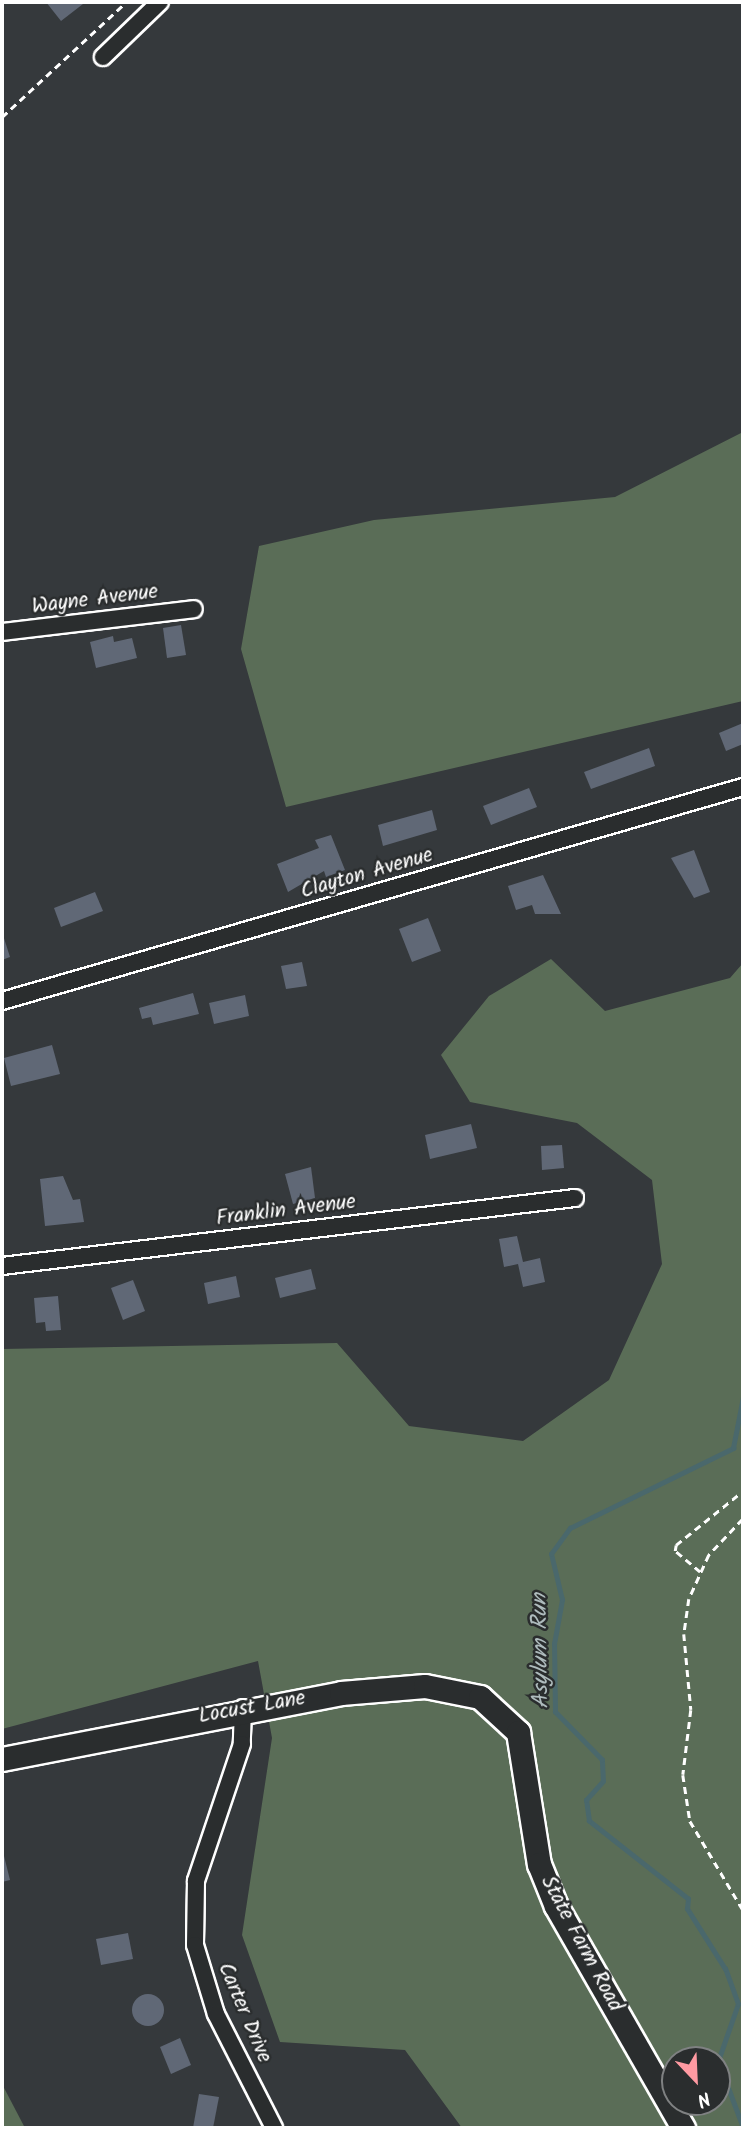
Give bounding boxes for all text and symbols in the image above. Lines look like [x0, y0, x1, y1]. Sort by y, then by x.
street label: Wayne Avenue [30, 580, 160, 620]
street label: Clayton Avenue [298, 843, 436, 905]
street label: Franklin Avenue [215, 1190, 357, 1232]
water label: Asylum Run [526, 1593, 556, 1709]
street label: Locust Lane [197, 1686, 307, 1730]
street label: State Farm Road [535, 1872, 627, 2016]
street label: Carter Drive [212, 1959, 276, 2067]
north arrow [661, 2046, 731, 2116]
text: N [692, 2082, 715, 2115]

